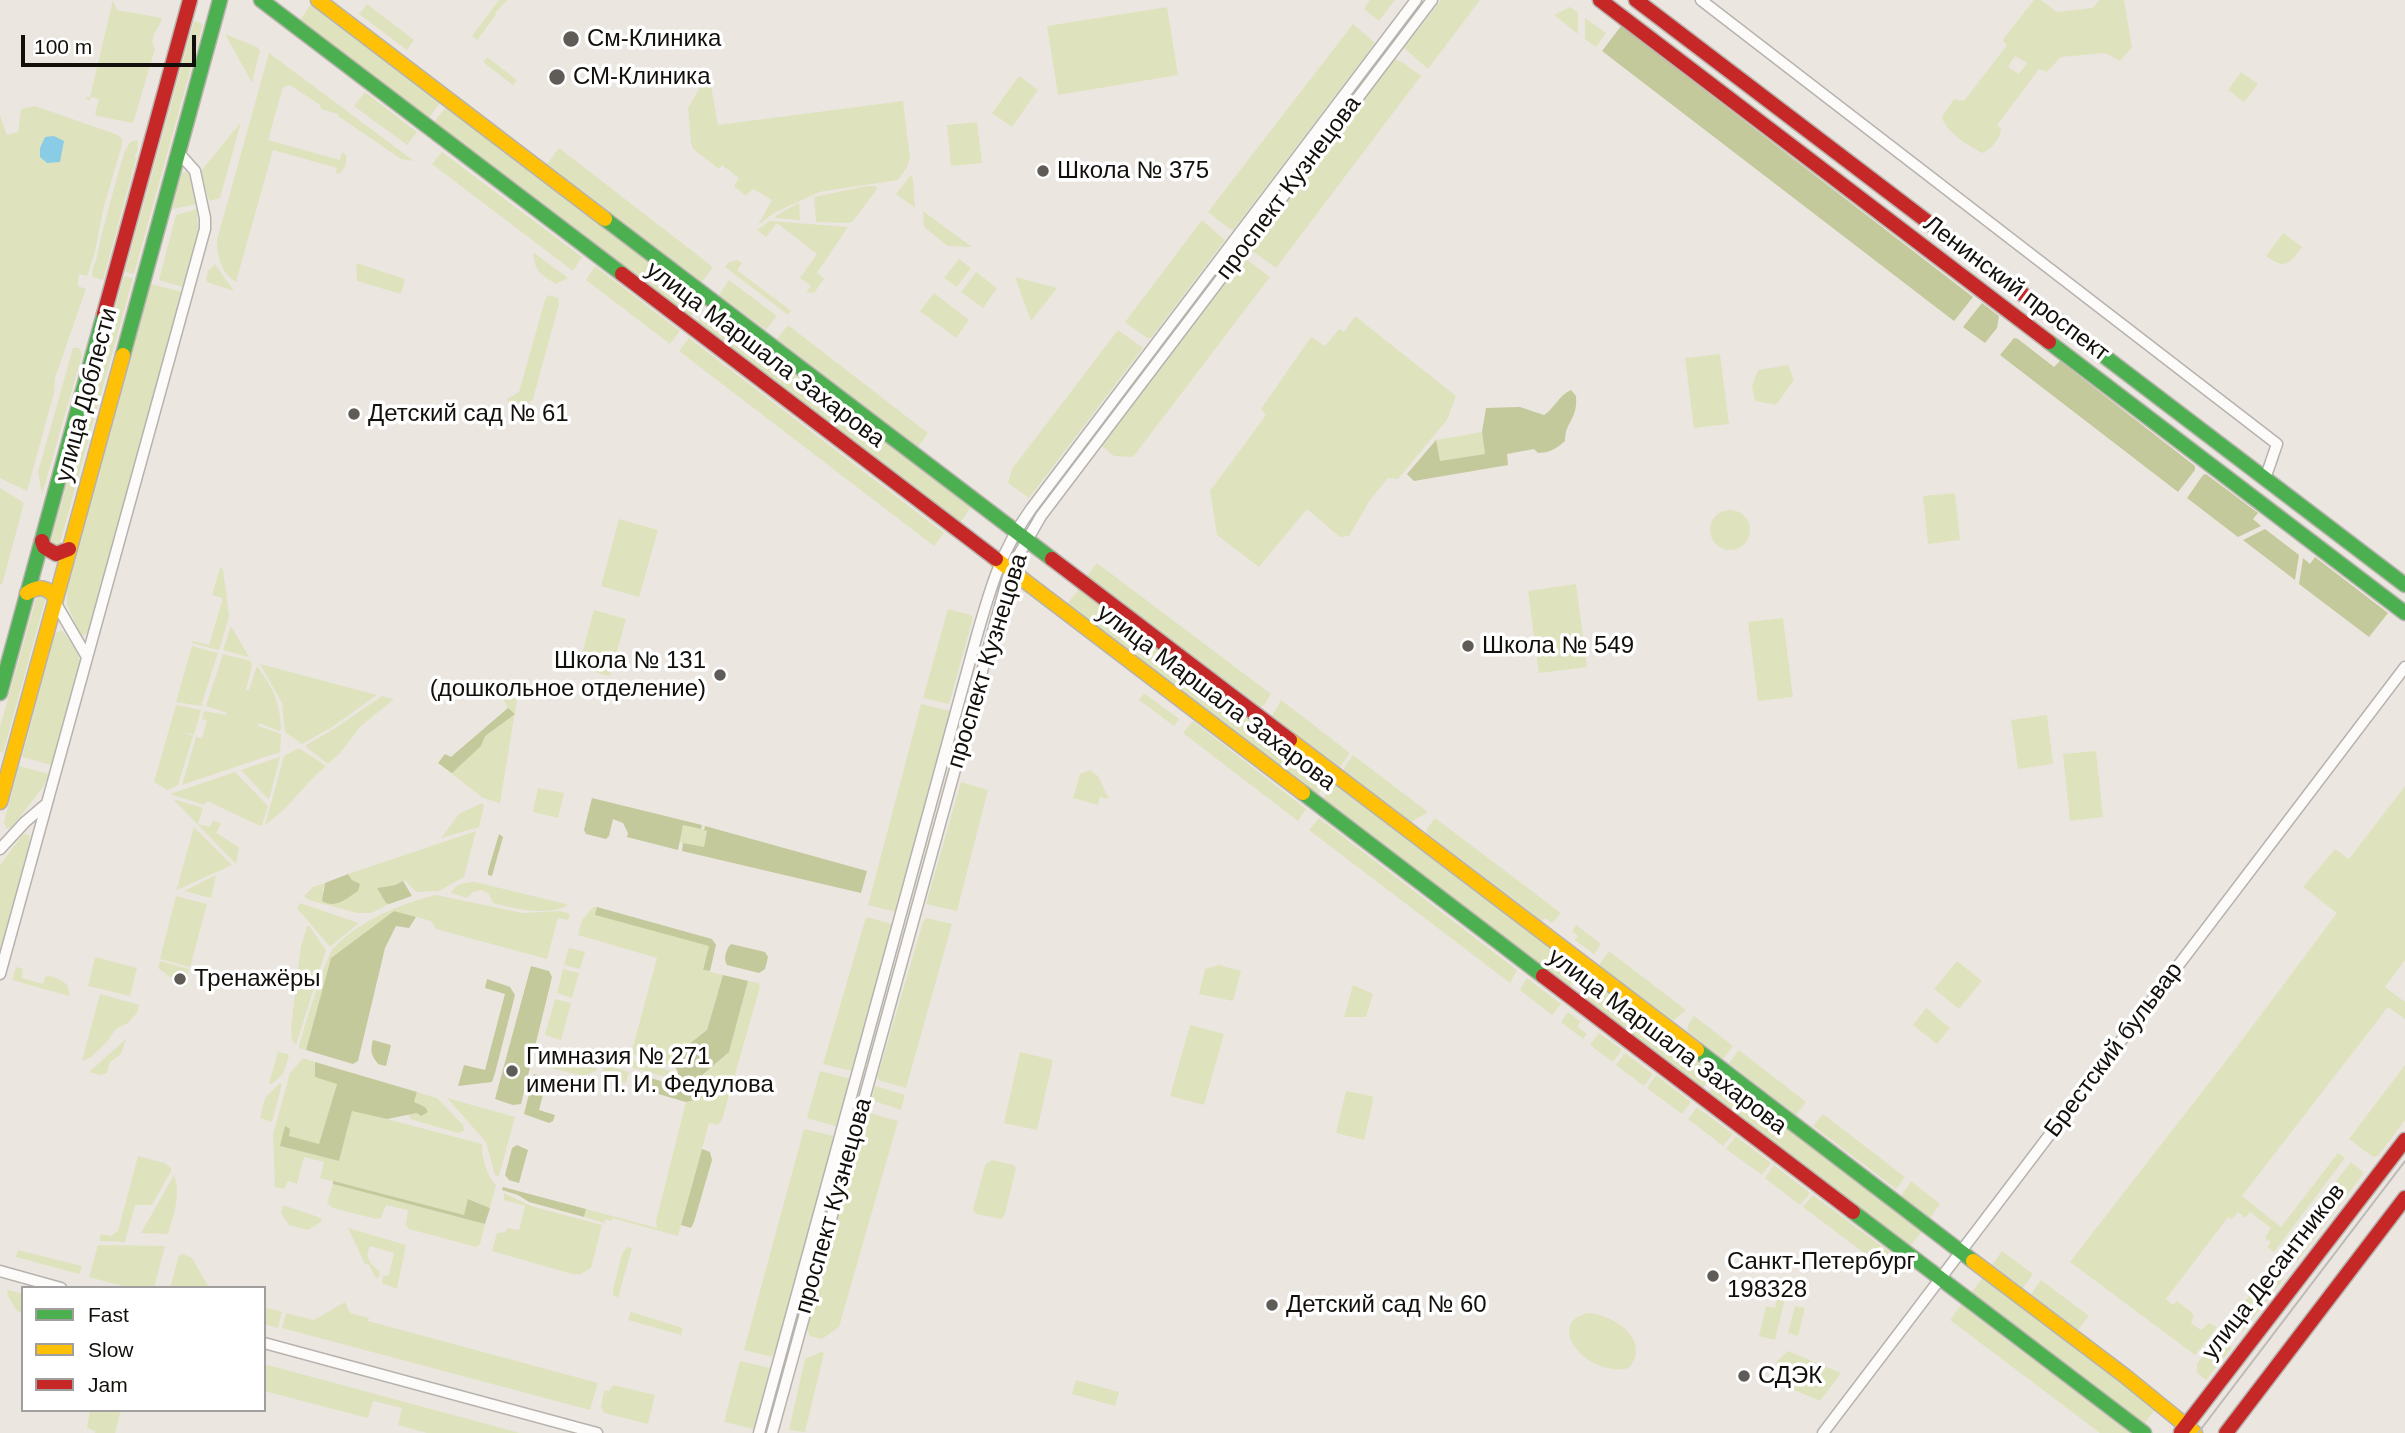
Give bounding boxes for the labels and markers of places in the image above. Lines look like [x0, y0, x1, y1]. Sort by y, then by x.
place label: См-Клиника [587, 25, 721, 53]
marker: См-Клиника [561, 29, 581, 49]
place label: СМ-Клиника [573, 63, 710, 91]
marker: СМ-Клиника [547, 67, 567, 87]
place label: Школа № 375 [1057, 157, 1209, 185]
marker: Школа № 375 [1035, 163, 1051, 179]
place label: Детский сад № 61 [368, 400, 569, 428]
marker: Детский сад № 61 [346, 406, 362, 422]
place label: Школа № 549 [1482, 632, 1634, 660]
marker: Школа № 549 [1460, 638, 1476, 654]
place label: Школа № 131 (дошкольное отделение) [430, 647, 706, 703]
marker: Школа № 131 (дошкольное отделение) [712, 667, 728, 683]
place label: Тренажёры [194, 965, 321, 993]
marker: Тренажёры [172, 971, 188, 987]
place label: Гимназия № 271 имени П. И. Федулова [526, 1043, 774, 1099]
marker: Гимназия № 271 имени П. И. Федулова [504, 1063, 520, 1079]
place label: Санкт-Петербург 198328 [1727, 1248, 1915, 1304]
marker: Санкт-Петербург 198328 [1705, 1268, 1721, 1284]
place label: Детский сад № 60 [1286, 1291, 1487, 1319]
marker: Детский сад № 60 [1264, 1297, 1280, 1313]
place label: СДЭК [1758, 1362, 1822, 1390]
marker: СДЭК [1736, 1368, 1752, 1384]

